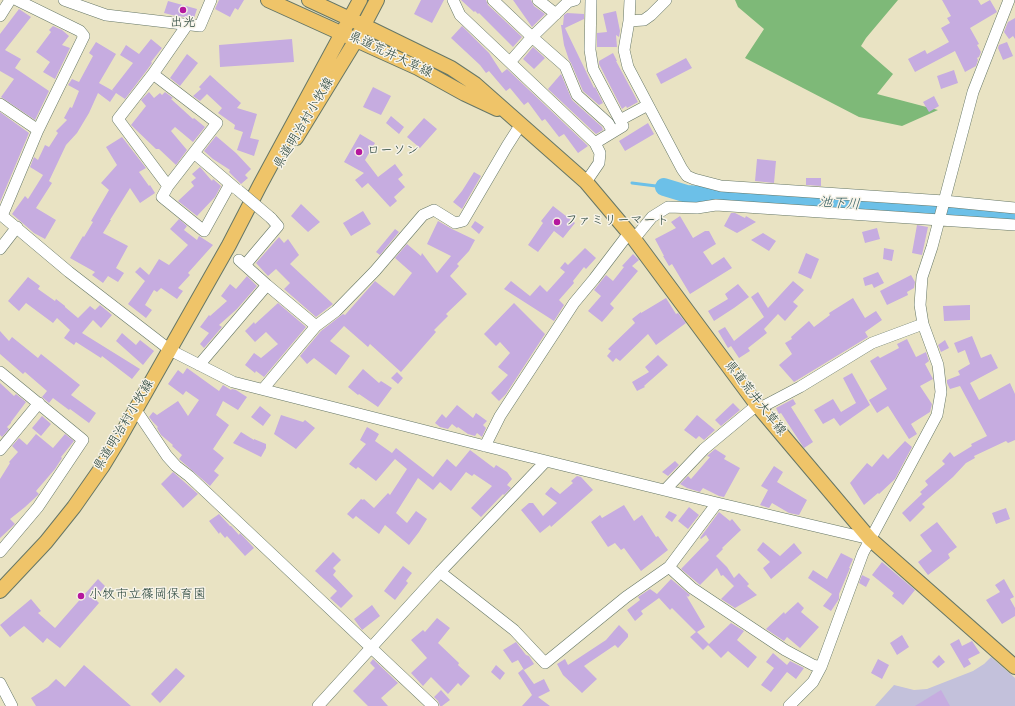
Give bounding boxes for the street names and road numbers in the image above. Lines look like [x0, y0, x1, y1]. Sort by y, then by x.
street label: 県道荒井大草線 [345, 30, 435, 82]
street label: 県道明治村小牧線 [272, 75, 338, 173]
street label: 県道荒井大草線 [720, 358, 788, 440]
street label: 県道明治村小牧線 [92, 377, 158, 475]

